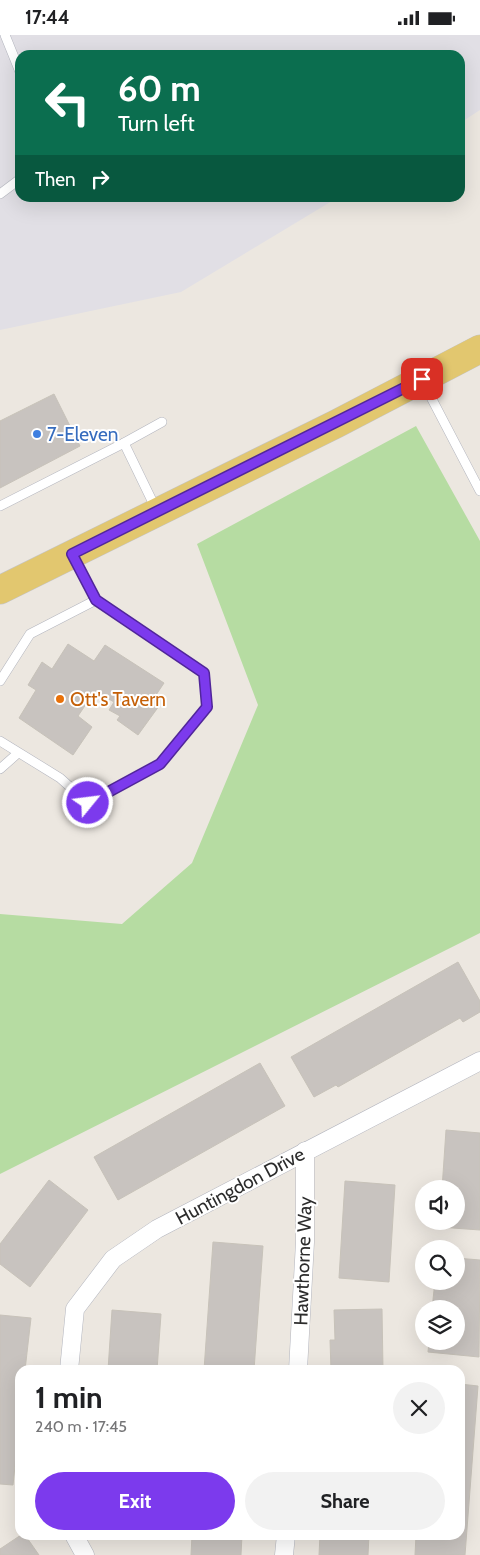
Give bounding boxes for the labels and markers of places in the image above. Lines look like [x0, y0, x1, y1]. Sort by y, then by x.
pin [401, 358, 443, 400]
place label: 7-Eleven [47, 423, 118, 446]
marker: 7-Eleven [31, 428, 43, 440]
place label: Ott's Tavern [70, 688, 166, 711]
marker: Ott's Tavern [54, 693, 66, 705]

